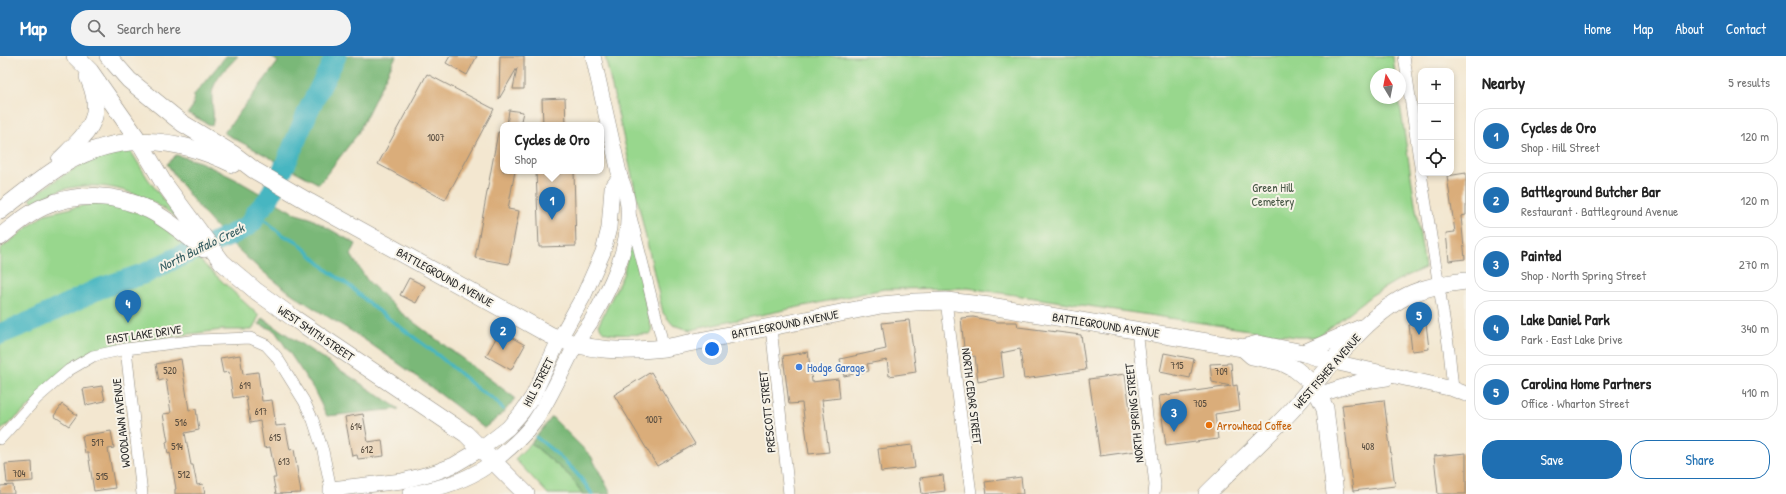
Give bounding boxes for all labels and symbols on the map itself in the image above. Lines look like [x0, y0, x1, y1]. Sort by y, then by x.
north arrow [1370, 68, 1406, 104]
house number: 1007 [427, 131, 445, 144]
park label: Green Hill Cemetery [1252, 179, 1295, 210]
pin: 1 [539, 187, 565, 220]
water label: North Buffalo Creek [155, 218, 248, 276]
street label: BATTLEGROUND AVENUE [393, 243, 497, 311]
pin: 4 [115, 290, 141, 323]
street label: WEST SMITH STREET [274, 301, 358, 365]
pin: 5 [1406, 302, 1432, 335]
street label: BATTLEGROUND AVENUE [730, 305, 841, 343]
street label: BATTLEGROUND AVENUE [1051, 308, 1162, 342]
pin: 2 [490, 317, 516, 350]
street label: EAST LAKE DRIVE [105, 320, 183, 348]
street label: WEST FISHER AVENUE [1290, 329, 1365, 412]
your location [702, 339, 722, 359]
street label: NORTH CEDAR STREET [958, 347, 986, 446]
street label: HILL STREET [518, 354, 558, 409]
place label: Hodge Garage [807, 359, 865, 376]
house number: 715 [1171, 359, 1184, 372]
marker: Hodge Garage [794, 362, 804, 372]
street label: NORTH SPRING STREET [1120, 362, 1148, 463]
house number: 520 [163, 364, 177, 377]
house number: 709 [1214, 365, 1228, 378]
street label: PRESCOTT STREET [754, 370, 780, 454]
street label: WOODLAWN AVENUE [108, 377, 134, 468]
house number: 619 [239, 379, 251, 392]
house number: 705 [1193, 397, 1208, 410]
pin: 3 [1161, 399, 1187, 432]
house number: 617 [255, 405, 267, 418]
house number: 1007 [645, 413, 663, 426]
house number: 516 [175, 416, 187, 429]
place label: Arrowhead Coffee [1217, 417, 1292, 434]
house number: 614 [350, 420, 362, 433]
marker: Arrowhead Coffee [1204, 420, 1214, 430]
house number: 615 [269, 431, 282, 444]
house number: 517 [92, 436, 104, 449]
house number: 514 [171, 440, 183, 453]
house number: 408 [1362, 440, 1374, 453]
house number: 612 [361, 443, 373, 456]
house number: 613 [278, 455, 291, 468]
house number: 704 [12, 467, 26, 480]
house number: 512 [178, 468, 191, 481]
house number: 515 [96, 470, 109, 483]

